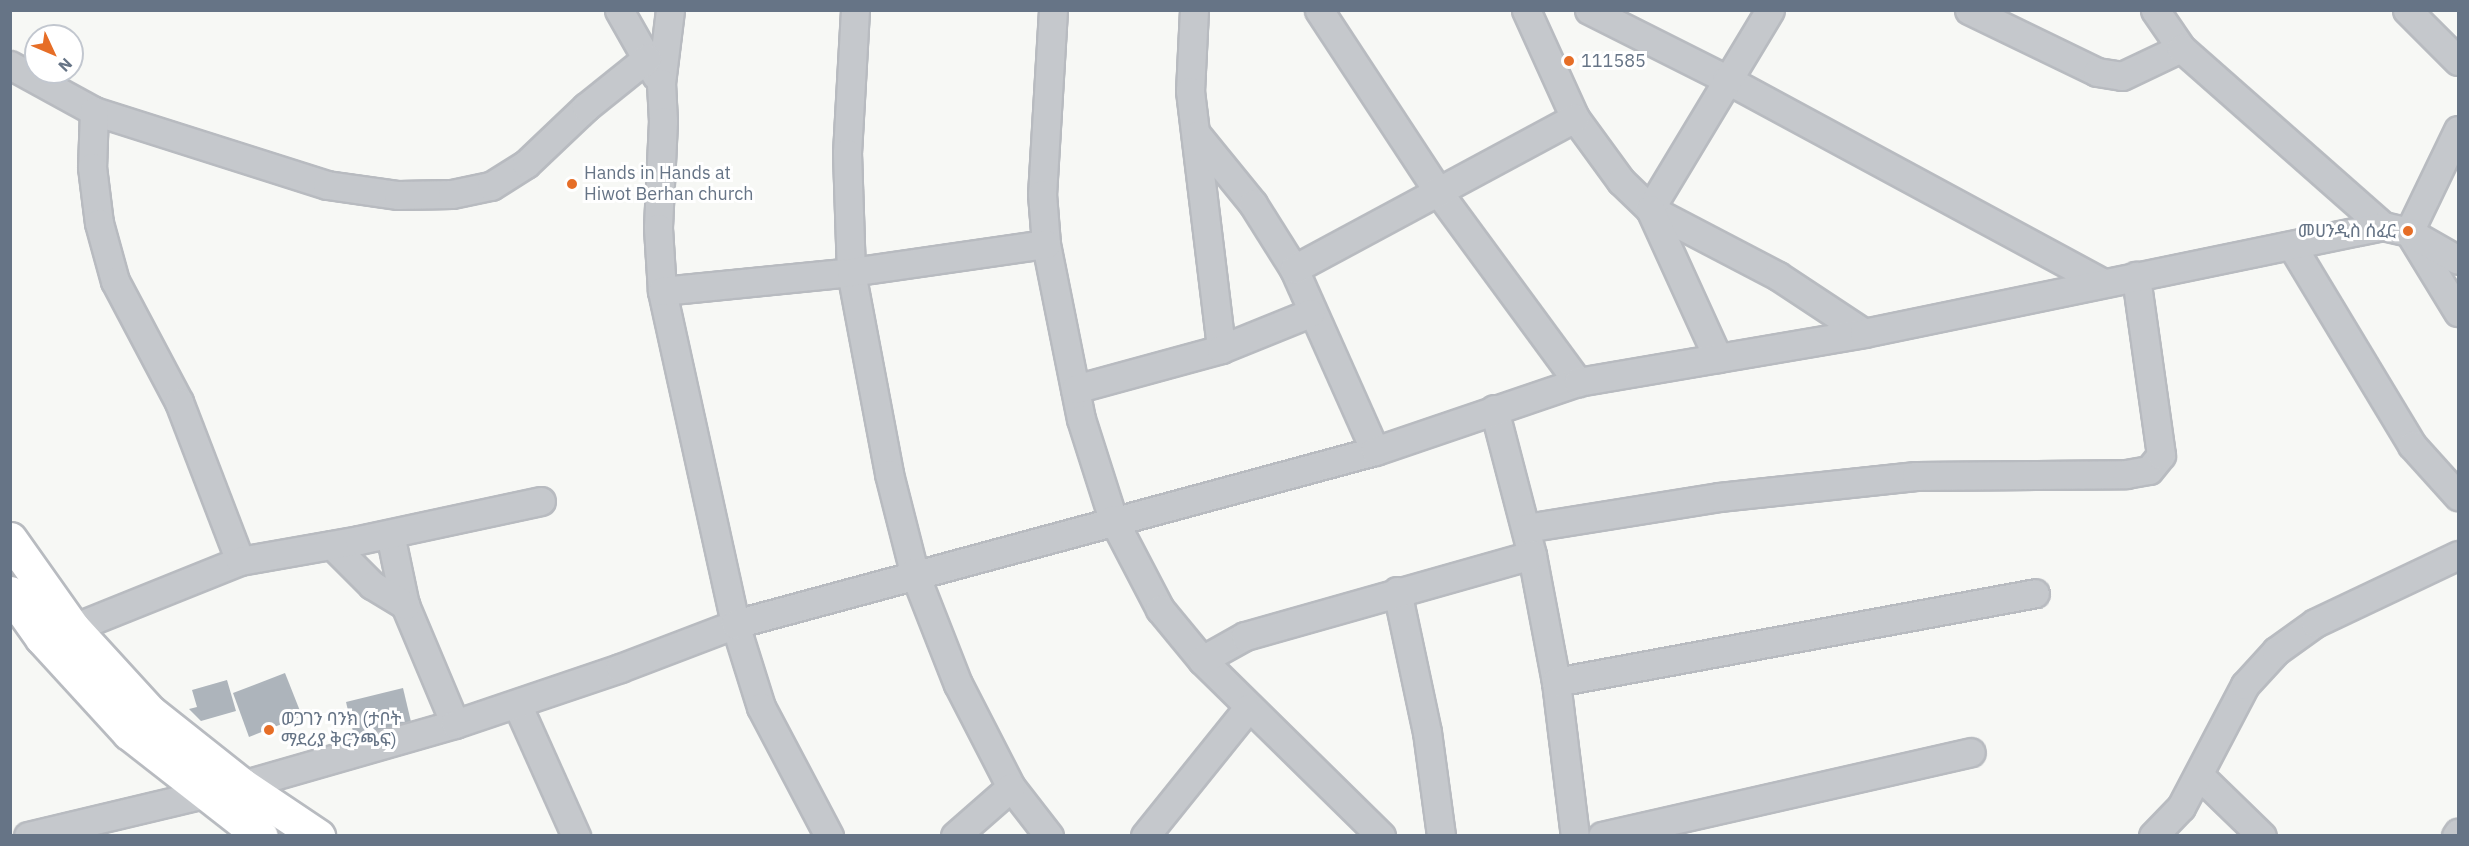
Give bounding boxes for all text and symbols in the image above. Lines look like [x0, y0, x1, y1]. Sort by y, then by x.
north arrow [24, 24, 84, 84]
place label: 111585 [1581, 50, 1646, 72]
text: N [54, 54, 77, 76]
marker: 111585 [1562, 54, 1576, 68]
place label: Hands in Hands at Hiwot Berhan church [584, 163, 753, 206]
marker: Hands in Hands at Hiwot Berhan church [565, 177, 579, 191]
place label: መሀንዲስ ሰፈር [2298, 220, 2396, 242]
marker: መሀንዲስ ሰፈር [2401, 224, 2415, 238]
place label: ወጋገን ባንክ (ታቦት ማደሪያ ቅርንጫፍ) [281, 709, 401, 752]
marker: ወጋገን ባንክ (ታቦት ማደሪያ ቅርንጫፍ) [262, 723, 276, 737]

